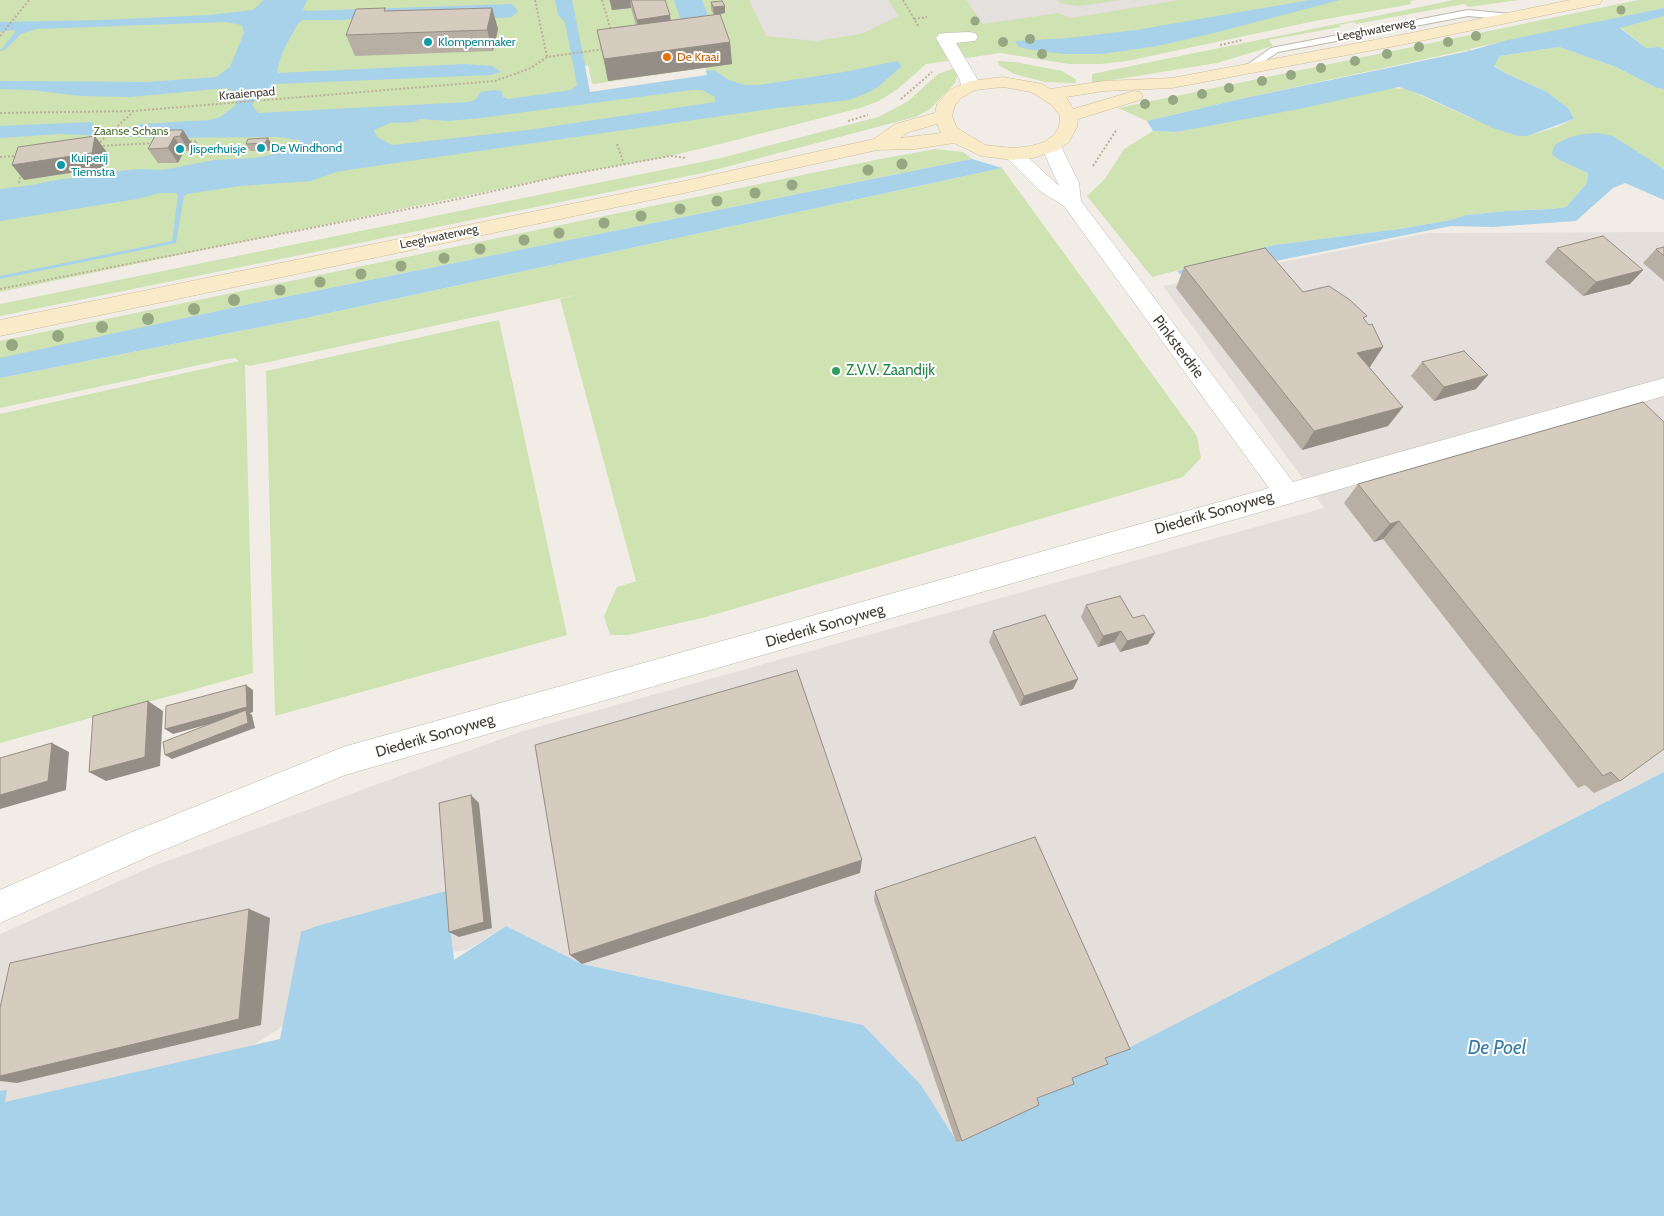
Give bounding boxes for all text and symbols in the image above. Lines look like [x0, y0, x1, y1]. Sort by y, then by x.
street label: Leeghwaterweg [1336, 15, 1416, 45]
place label: Klompenmaker [438, 35, 516, 49]
marker: Klompenmaker [422, 36, 434, 48]
place label: De Kraai [677, 50, 719, 64]
marker: De Kraai [661, 51, 673, 63]
street label: Kraaienpad [218, 84, 276, 104]
park label: Zaanse Schans [94, 124, 168, 138]
place label: De Windhond [271, 141, 342, 155]
place label: Jisperhuisje [190, 142, 246, 156]
marker: De Windhond [255, 142, 267, 154]
marker: Jisperhuisje [174, 143, 186, 155]
place label: Kuiperij Tiemstra [71, 151, 115, 179]
marker: Kuiperij Tiemstra [55, 159, 67, 171]
street label: Leeghwaterweg [399, 222, 479, 252]
street label: Pinksterdrie [1149, 312, 1207, 382]
place label: Z.V.V. Zaandijk [846, 362, 935, 380]
marker: Z.V.V. Zaandijk [830, 365, 842, 377]
street label: Diederik Sonoyweg [1153, 487, 1275, 539]
street label: Diederik Sonoyweg [764, 600, 886, 652]
street label: Diederik Sonoyweg [374, 710, 496, 762]
water label: De Poel [1468, 1037, 1526, 1059]

